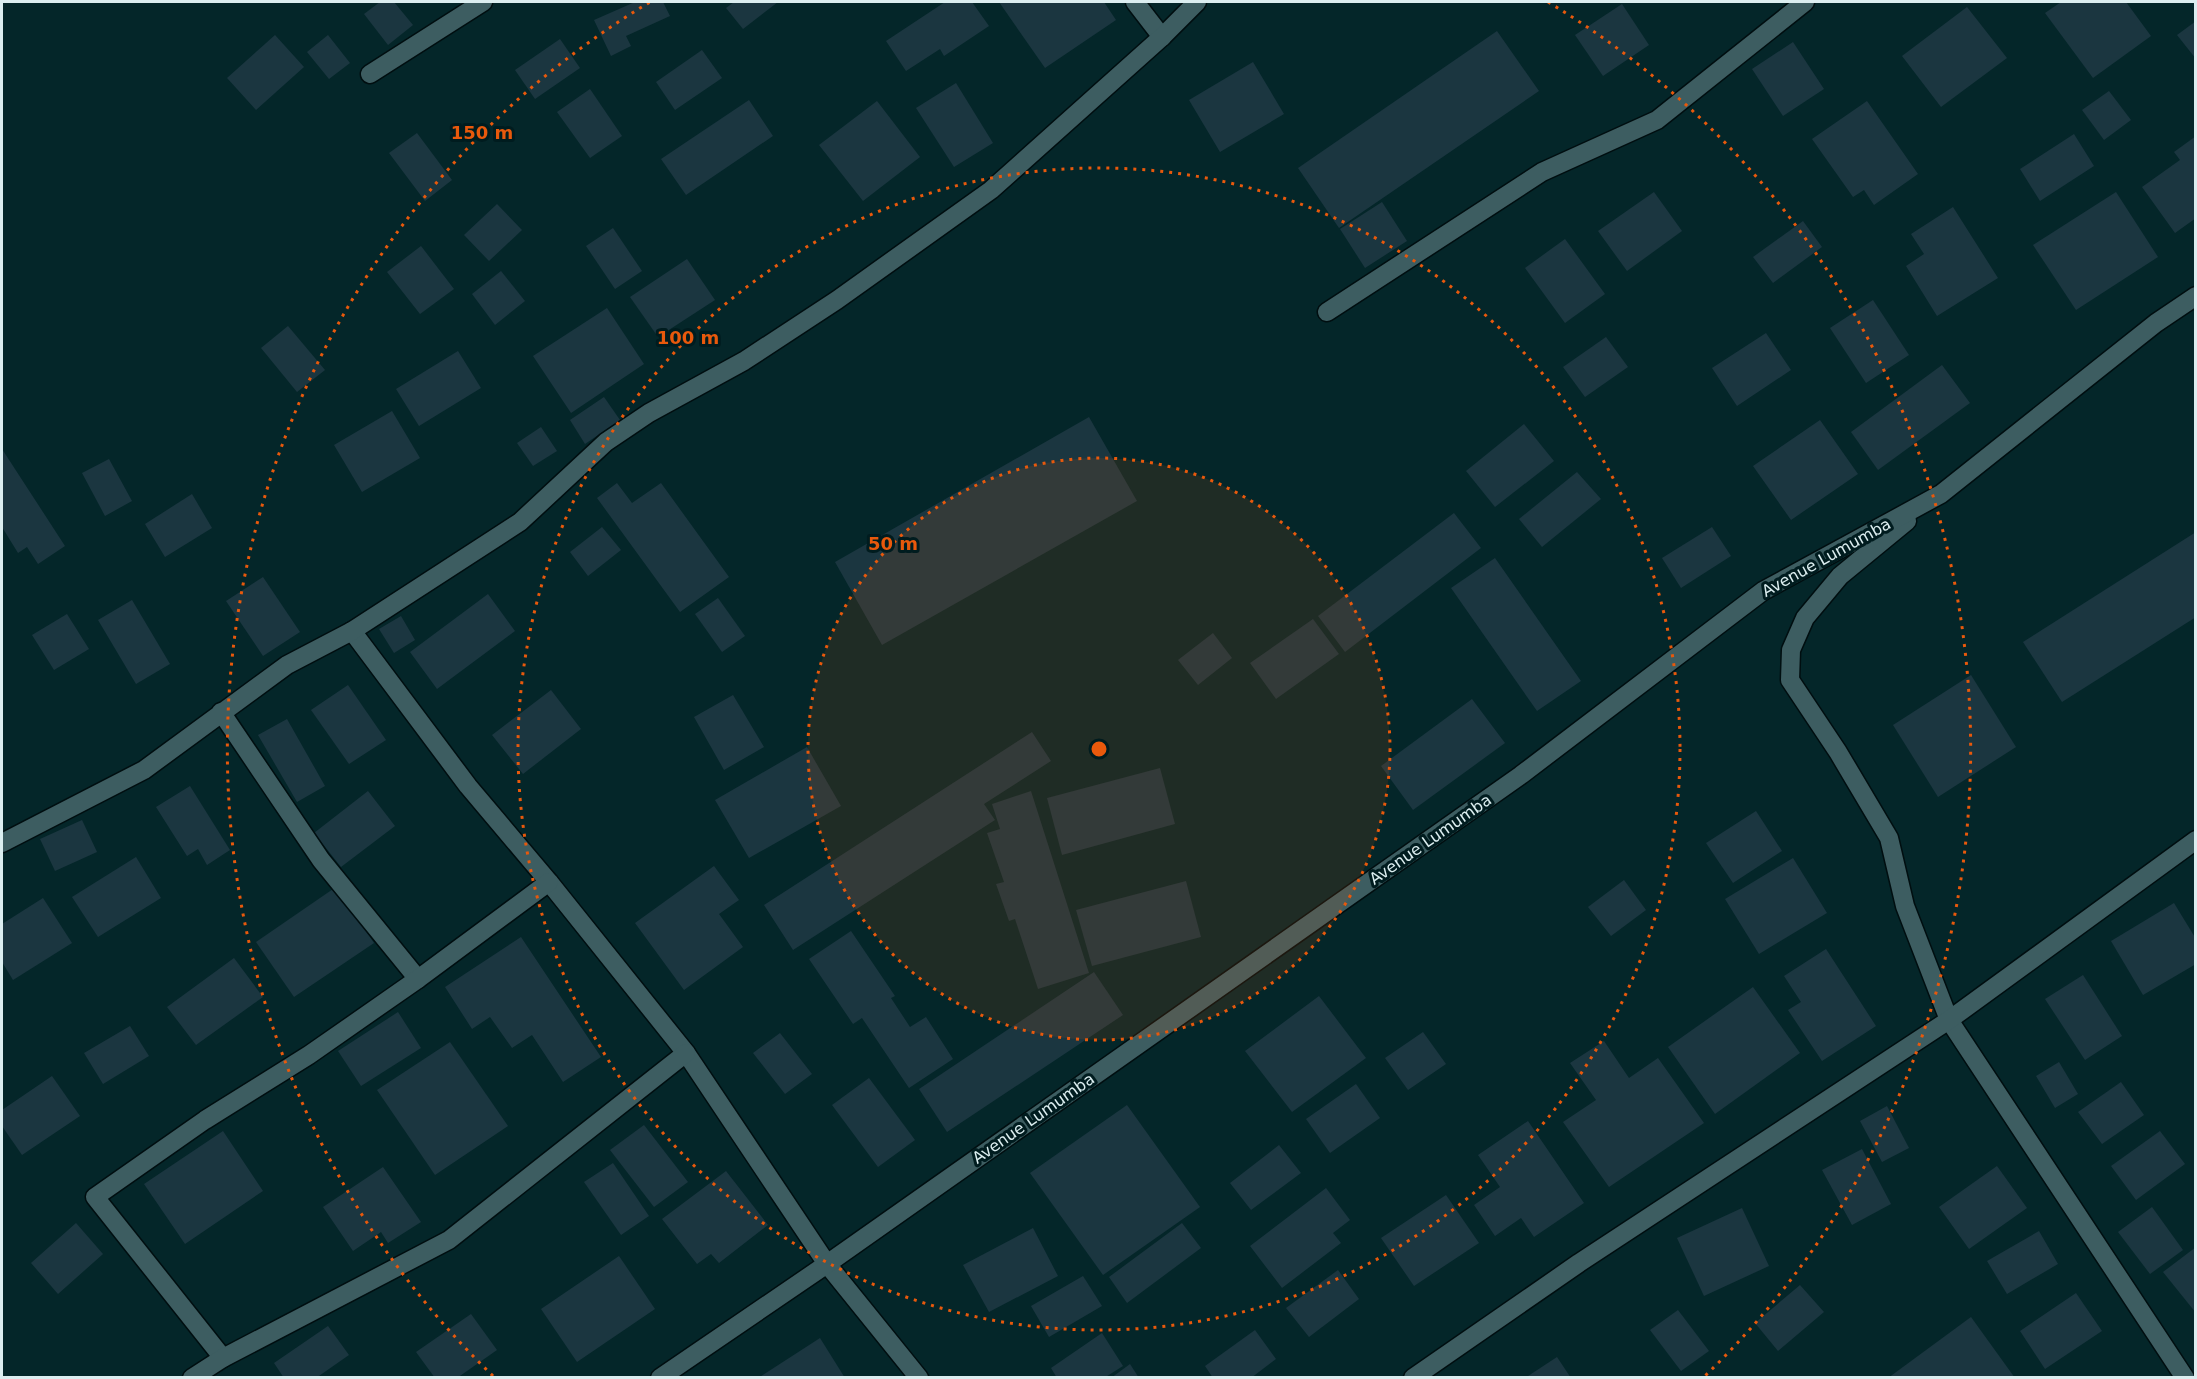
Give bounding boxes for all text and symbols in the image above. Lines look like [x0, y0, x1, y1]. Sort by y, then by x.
text: 150 m [451, 122, 513, 143]
text: 100 m [657, 327, 719, 348]
street label: Avenue Lumumba [1758, 514, 1894, 601]
text: 50 m [868, 533, 918, 554]
centre of rings [1089, 739, 1109, 759]
street label: Avenue Lumumba [1366, 790, 1495, 889]
street label: Avenue Lumumba [969, 1069, 1098, 1168]

